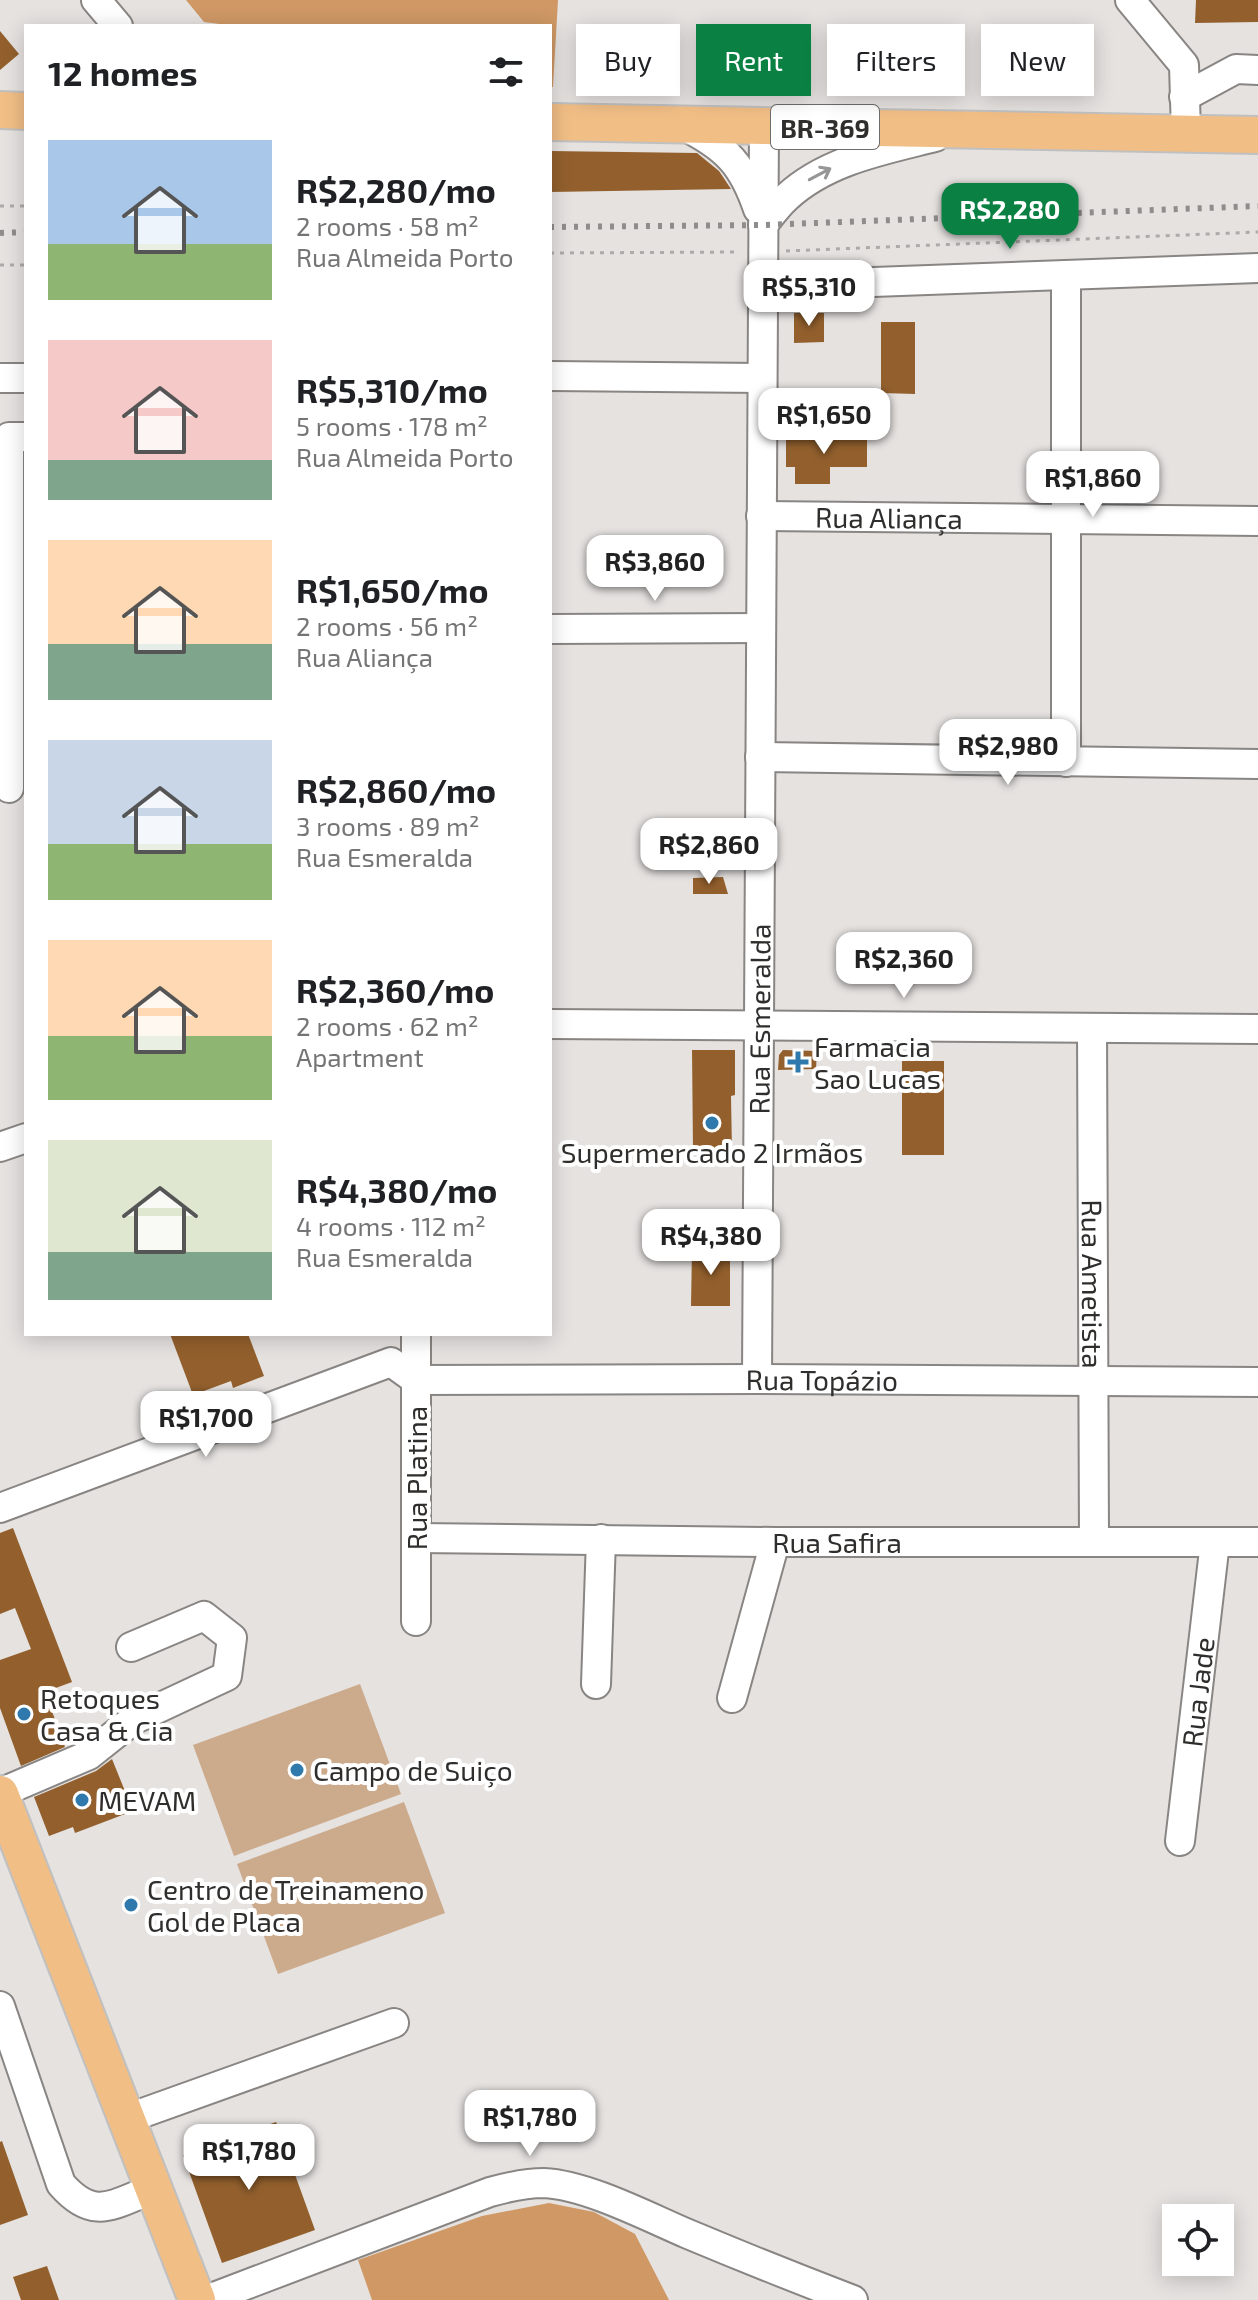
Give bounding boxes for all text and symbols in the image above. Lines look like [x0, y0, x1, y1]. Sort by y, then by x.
chip: Buy [576, 24, 680, 96]
chip: Rent [696, 24, 811, 96]
chip: Filters [827, 24, 965, 96]
chip: New [981, 24, 1094, 96]
icon: filters [484, 50, 528, 94]
text: 12 homes [48, 52, 197, 93]
road number: BR-369 [771, 105, 879, 149]
one-way arrow [808, 166, 832, 182]
text: R$2,280/mo [296, 169, 496, 210]
icon: home [112, 172, 208, 268]
pin: R$2,280 [936, 183, 1084, 251]
text: R$2,280 [959, 193, 1061, 224]
text: 2 rooms · 58 m² [296, 210, 479, 241]
text: Rua Almeida Porto [296, 241, 513, 272]
pin: R$5,310 [735, 260, 883, 328]
text: R$5,310 [762, 270, 856, 301]
text: R$5,310/mo [296, 369, 488, 410]
icon: home [112, 372, 208, 468]
pin: R$1,650 [750, 388, 898, 456]
text: R$1,650 [776, 398, 872, 429]
text: 5 rooms · 178 m² [296, 410, 488, 441]
text: Rua Almeida Porto [296, 441, 513, 472]
pin: R$1,860 [1019, 451, 1167, 519]
text: R$1,860 [1044, 461, 1142, 492]
street label: Rua Aliança [815, 500, 963, 536]
pin: R$3,860 [581, 535, 729, 603]
text: R$3,860 [605, 545, 705, 576]
text: R$1,650/mo [296, 569, 489, 610]
icon: home [112, 572, 208, 668]
text: 2 rooms · 56 m² [296, 610, 478, 641]
text: Rua Aliança [296, 641, 433, 672]
pin: R$2,980 [934, 719, 1082, 787]
text: R$2,980 [957, 729, 1059, 760]
text: R$2,860/mo [296, 769, 496, 810]
icon: home [112, 772, 208, 868]
text: 3 rooms · 89 m² [296, 810, 480, 841]
pin: R$2,860 [635, 818, 783, 886]
text: R$2,860 [658, 828, 760, 859]
text: Rua Esmeralda [296, 841, 473, 872]
street label: Rua Esmeralda [741, 924, 777, 1114]
pin: R$2,360 [830, 932, 978, 1000]
text: R$2,360 [854, 942, 954, 973]
text: R$2,360/mo [296, 969, 494, 1010]
icon: home [112, 972, 208, 1068]
text: 2 rooms · 62 m² [296, 1010, 479, 1041]
place label: Farmacia Sao Lucas [814, 1029, 941, 1095]
text: Apartment [296, 1041, 424, 1072]
marker: Farmacia Sao Lucas [789, 1053, 807, 1071]
marker: Supermercado 2 Irmãos [703, 1114, 721, 1132]
place label: Supermercado 2 Irmãos [561, 1135, 863, 1169]
text: R$4,380/mo [296, 1169, 497, 1210]
icon: home [112, 1172, 208, 1268]
street label: Rua Ametista [1076, 1199, 1110, 1369]
pin: R$4,380 [637, 1209, 785, 1277]
text: 4 rooms · 112 m² [296, 1210, 486, 1241]
text: R$4,380 [660, 1219, 762, 1250]
text: Rua Esmeralda [296, 1241, 473, 1272]
street label: Rua Topázio [746, 1362, 898, 1397]
pin: R$1,700 [132, 1391, 280, 1459]
text: R$1,700 [158, 1401, 254, 1432]
street label: Rua Platina [399, 1406, 433, 1550]
street label: Rua Safira [772, 1525, 902, 1559]
street label: Rua Jade [1174, 1635, 1221, 1749]
place label: Retoques Casa & Cia [40, 1681, 173, 1747]
marker: Retoques Casa & Cia [15, 1705, 33, 1723]
place label: Campo de Suiço [313, 1753, 513, 1788]
marker: Campo de Suiço [288, 1761, 306, 1779]
place label: MEVAM [98, 1783, 196, 1817]
marker: MEVAM [73, 1791, 91, 1809]
place label: Centro de Treinameno Gol de Placa [147, 1872, 425, 1938]
marker: Centro de Treinameno Gol de Placa [122, 1896, 140, 1914]
pin: R$1,780 [456, 2090, 604, 2158]
text: R$1,780 [483, 2100, 577, 2131]
pin: R$1,780 [175, 2124, 323, 2192]
text: R$1,780 [202, 2134, 296, 2165]
map controls [1162, 2204, 1234, 2276]
button: locate [1162, 2204, 1234, 2276]

